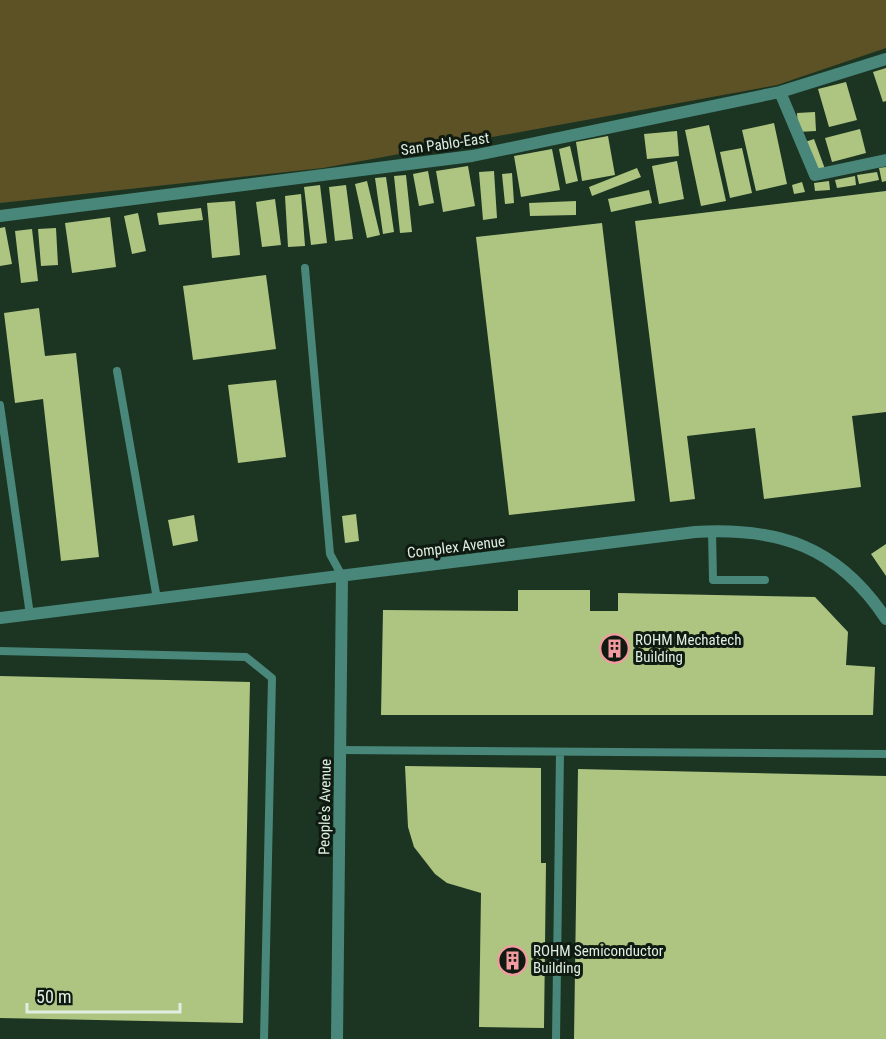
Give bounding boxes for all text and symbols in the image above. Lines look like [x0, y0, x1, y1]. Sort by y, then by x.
street label: San Pablo-East [400, 129, 490, 159]
street label: Complex Avenue [406, 532, 506, 562]
place label: ROHM Mechatech Building [635, 631, 741, 666]
building icon: ROHM Mechatech Building [598, 633, 630, 665]
street label: People's Avenue [315, 759, 335, 855]
place label: ROHM Semiconductor Building [533, 942, 664, 977]
building icon: ROHM Semiconductor Building [496, 944, 528, 976]
scale bar [27, 976, 180, 1014]
text: 50 m [36, 986, 71, 1007]

